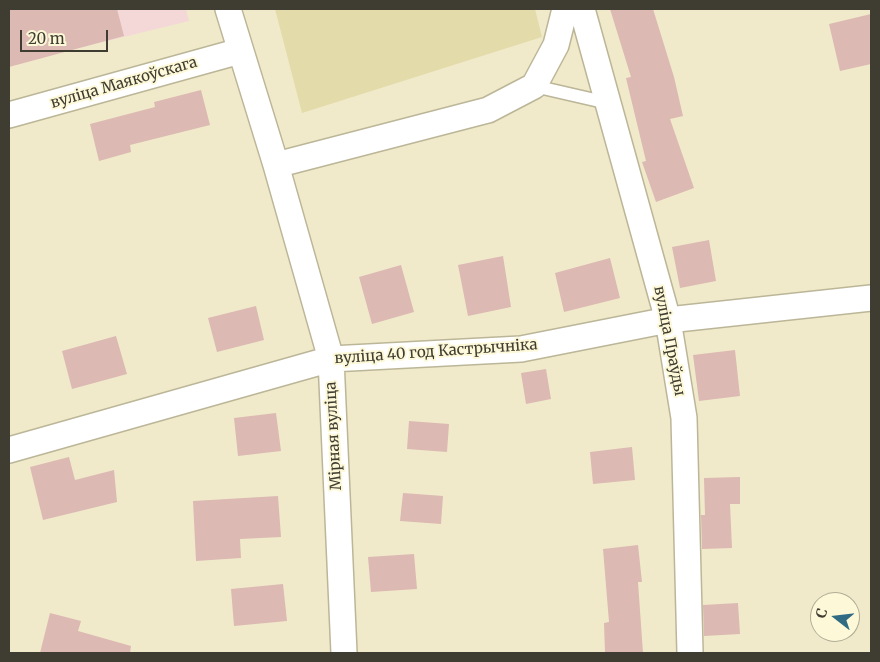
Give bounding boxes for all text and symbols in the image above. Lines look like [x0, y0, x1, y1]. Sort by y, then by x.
scale bar [22, 20, 110, 52]
text: 20 m [28, 29, 65, 48]
street label: вуліца Маякоўскага [49, 53, 199, 113]
street label: вуліца Праўды [650, 284, 688, 398]
street label: вуліца 40 год Кастрычніка [334, 336, 538, 368]
street label: Мірная вуліца [322, 381, 346, 491]
north arrow [810, 592, 860, 642]
text: С [812, 606, 831, 620]

